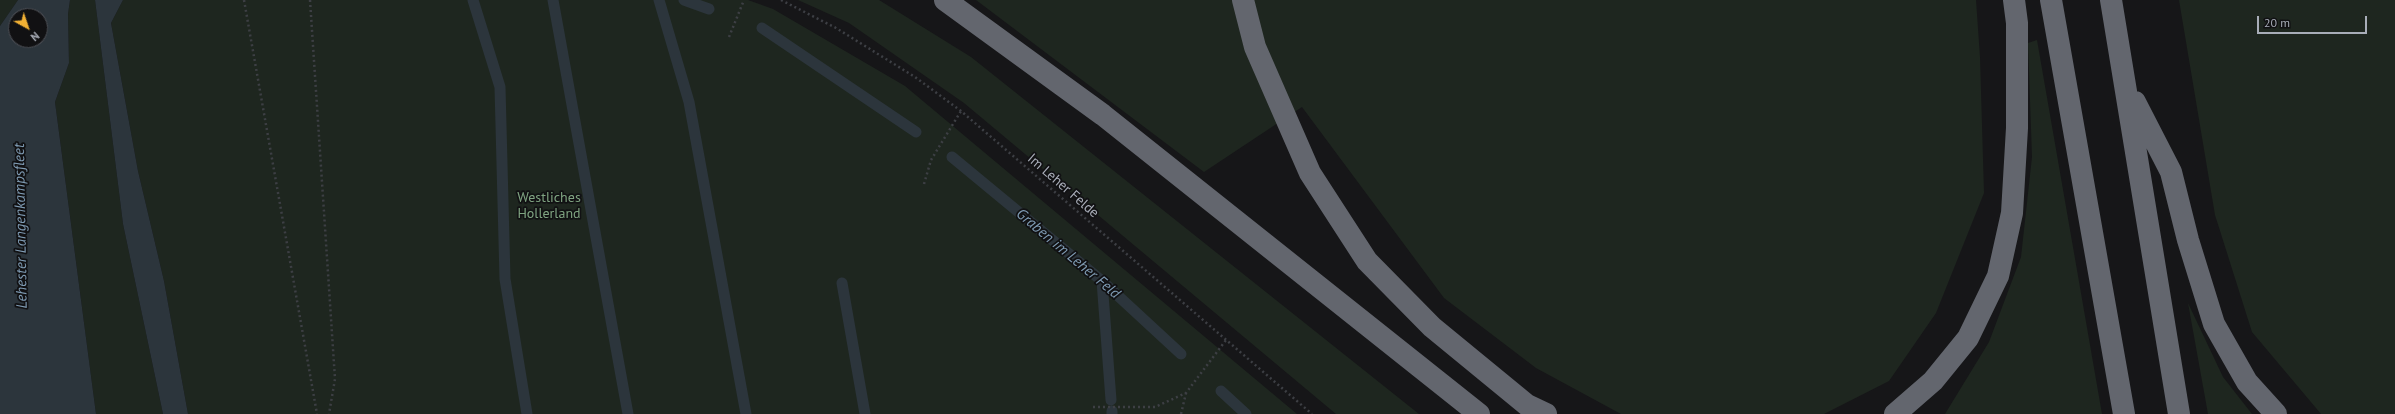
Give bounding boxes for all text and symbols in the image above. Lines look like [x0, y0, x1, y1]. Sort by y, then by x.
north arrow [8, 8, 48, 48]
scale bar [2259, 8, 2369, 34]
text: 20 m [2264, 15, 2290, 30]
text: N [28, 29, 42, 44]
water label: Lehester Langenkampsfleet [11, 143, 31, 309]
street label: Im Leher Felde [1024, 150, 1102, 222]
park label: Westliches Hollerland [517, 190, 581, 222]
water label: Graben im Leher Feld [1012, 205, 1124, 303]

